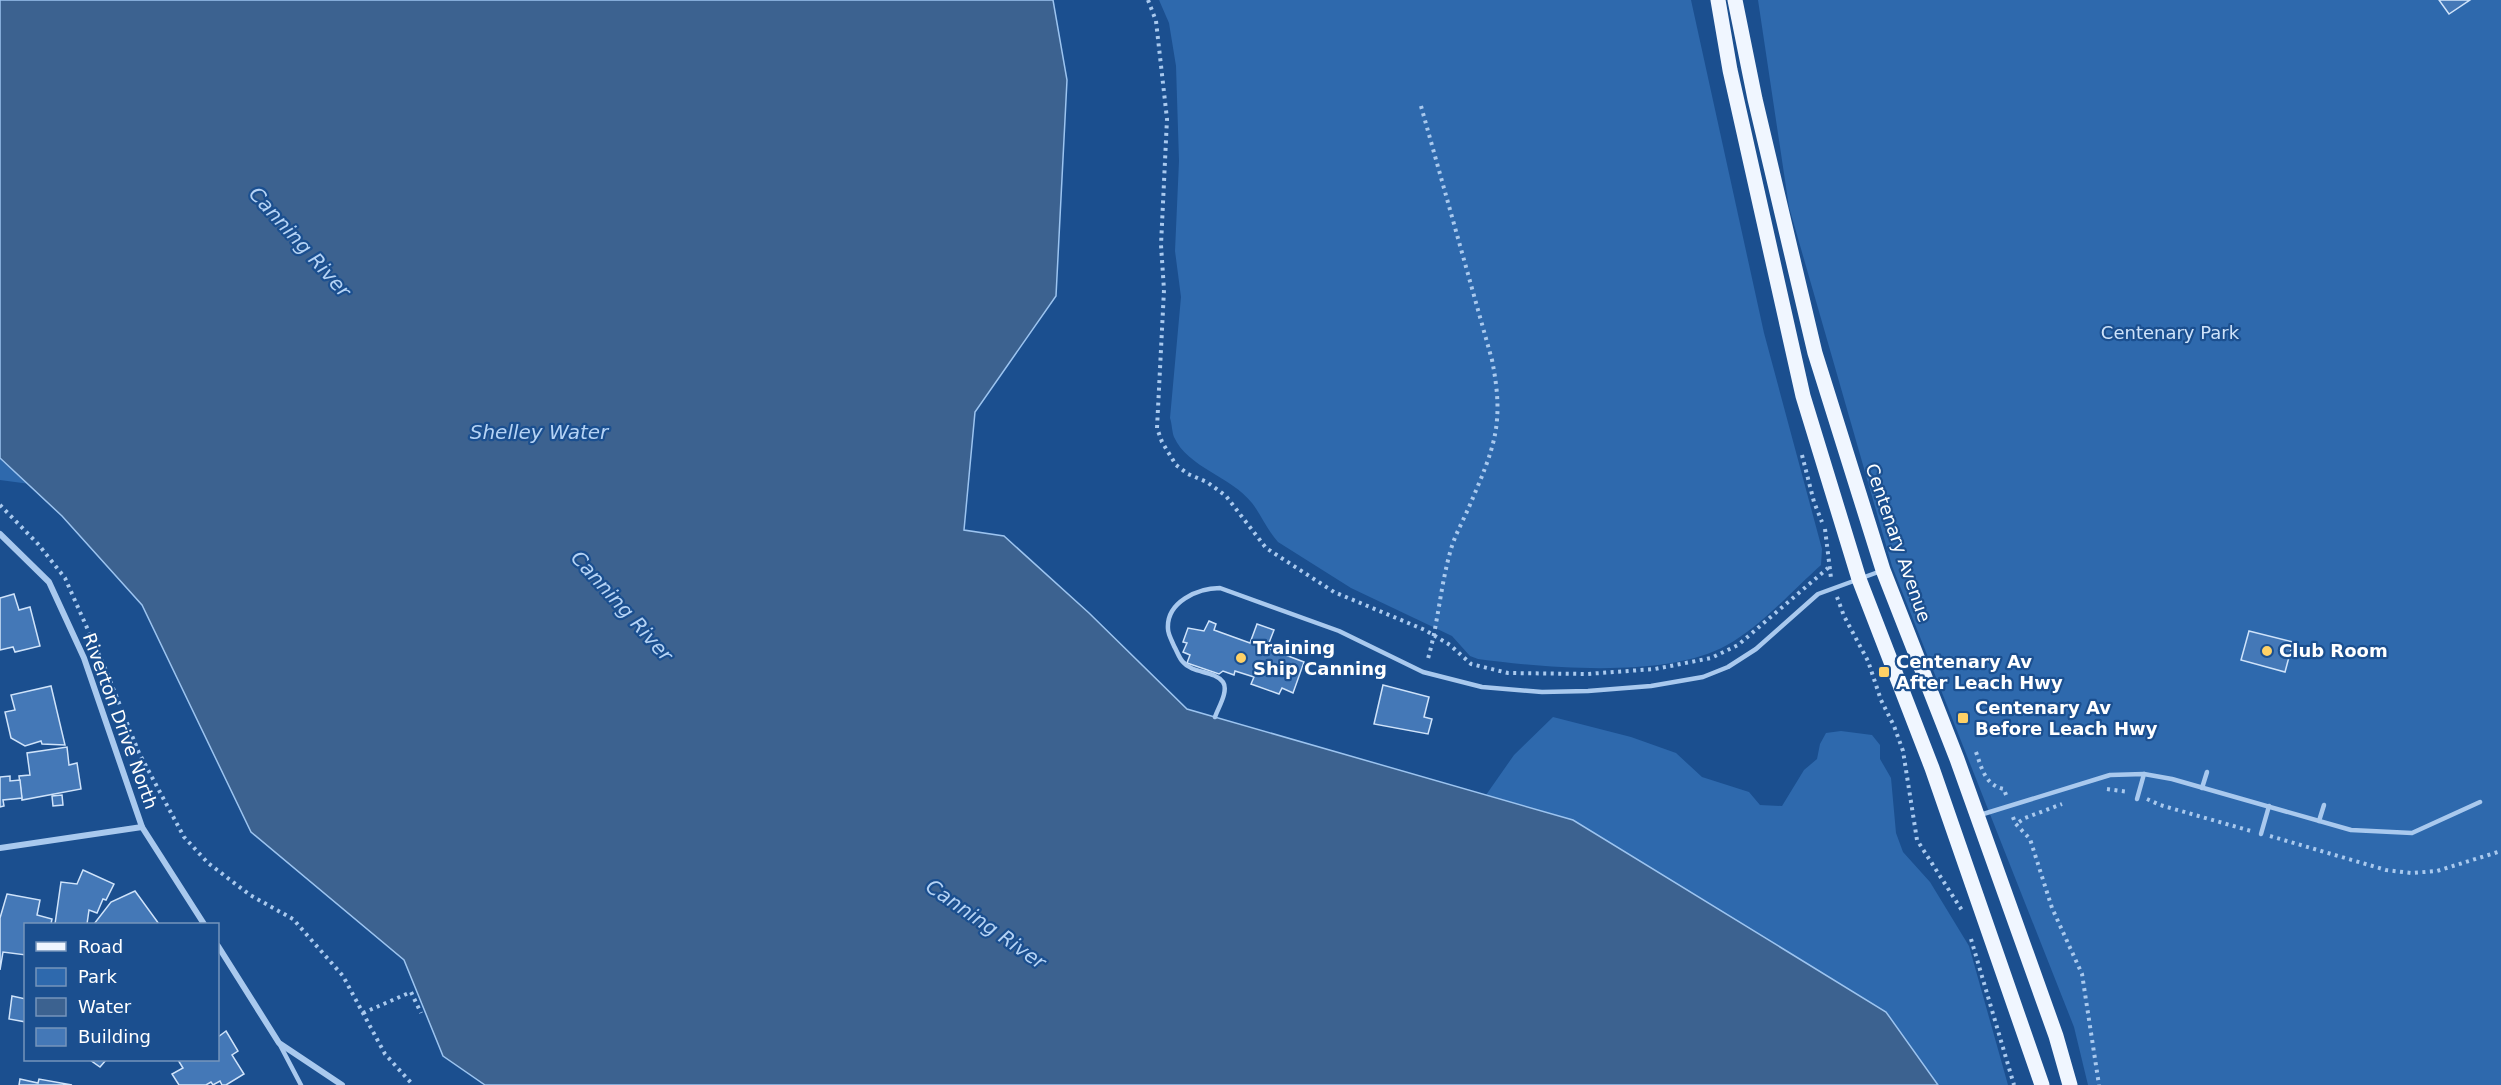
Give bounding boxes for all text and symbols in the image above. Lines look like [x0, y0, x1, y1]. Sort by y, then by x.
water label: Canning River [244, 182, 357, 304]
park label: Centenary Park [2101, 322, 2240, 343]
water label: Shelley Water [470, 420, 610, 444]
street label: Centenary Avenue [1861, 461, 1935, 625]
water label: Canning River [566, 546, 679, 668]
street label: Riverton Drive North [79, 630, 162, 812]
place label: Training Ship Canning [1253, 637, 1387, 679]
place label: Club Room [2279, 640, 2388, 661]
marker: Club Room [2260, 644, 2274, 658]
marker: Training Ship Canning [1234, 651, 1248, 665]
place label: Centenary Av After Leach Hwy [1896, 651, 2063, 693]
marker: Centenary Av After Leach Hwy [1877, 665, 1891, 679]
place label: Centenary Av Before Leach Hwy [1975, 697, 2158, 739]
marker: Centenary Av Before Leach Hwy [1956, 711, 1970, 725]
water label: Canning River [921, 874, 1052, 975]
legend [24, 923, 219, 1061]
text: Road [78, 936, 123, 957]
text: Park [78, 966, 117, 987]
text: Water [78, 996, 132, 1017]
text: Building [78, 1026, 151, 1047]

